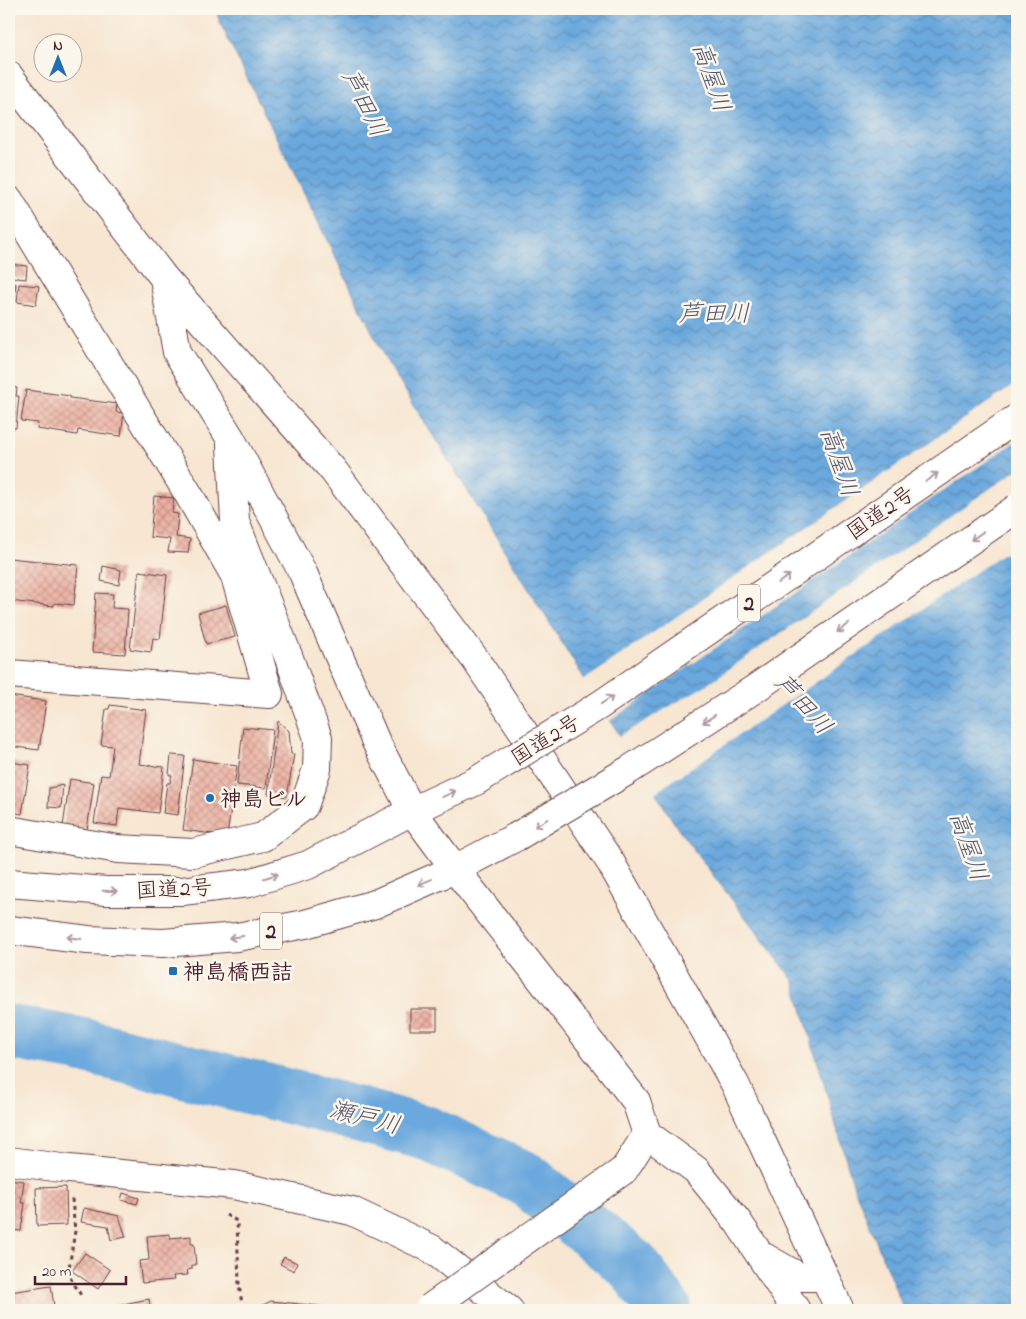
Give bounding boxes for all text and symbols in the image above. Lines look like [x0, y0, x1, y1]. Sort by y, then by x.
north arrow [32, 32, 82, 82]
text: N [53, 36, 63, 57]
water label: 高屋川 [681, 38, 738, 118]
water label: 芦田川 [331, 64, 394, 144]
water label: 芦田川 [678, 298, 750, 333]
water label: 高屋川 [809, 423, 866, 503]
one-way arrow [925, 471, 939, 481]
street label: 国道2号 [841, 479, 922, 550]
one-way arrow [970, 531, 984, 541]
one-way arrow [777, 573, 791, 584]
road number: 2 [738, 584, 760, 622]
one-way arrow [837, 623, 851, 633]
water label: 芦田川 [765, 667, 839, 744]
one-way arrow [600, 695, 614, 705]
street label: 国道2号 [505, 708, 588, 775]
one-way arrow [702, 714, 716, 724]
place label: 神島ビル [220, 785, 308, 817]
one-way arrow [442, 788, 457, 798]
marker: 神島ビル [204, 792, 216, 804]
water label: 高屋川 [938, 807, 995, 887]
one-way arrow [534, 818, 548, 828]
one-way arrow [262, 871, 278, 881]
street label: 国道2号 [135, 873, 213, 909]
one-way arrow [418, 877, 433, 887]
one-way arrow [101, 886, 117, 896]
road number: 2 [260, 912, 282, 949]
one-way arrow [229, 932, 245, 942]
one-way arrow [66, 933, 82, 943]
place label: 神島橋西詰 [183, 958, 293, 990]
marker: 神島橋西詰 [167, 965, 179, 977]
water label: 瀬戸川 [325, 1094, 404, 1145]
scale bar [35, 1254, 126, 1286]
text: 20 m [42, 1261, 72, 1283]

